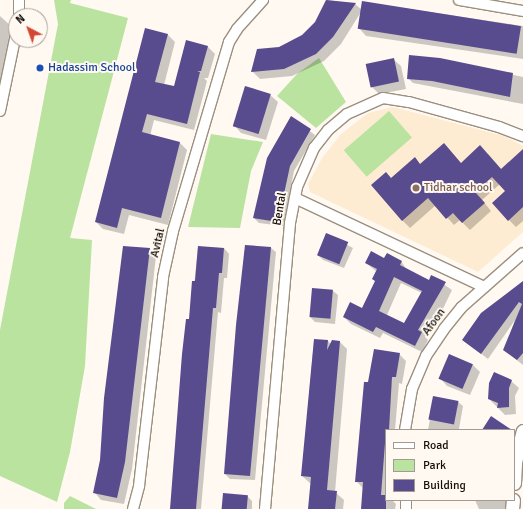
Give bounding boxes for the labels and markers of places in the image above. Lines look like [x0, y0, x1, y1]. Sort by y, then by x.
place label: Hadassim School [48, 61, 135, 75]
marker: Hadassim School [35, 63, 45, 73]
place label: Tidhar school [424, 181, 493, 195]
marker: Tidhar school [411, 183, 421, 193]

